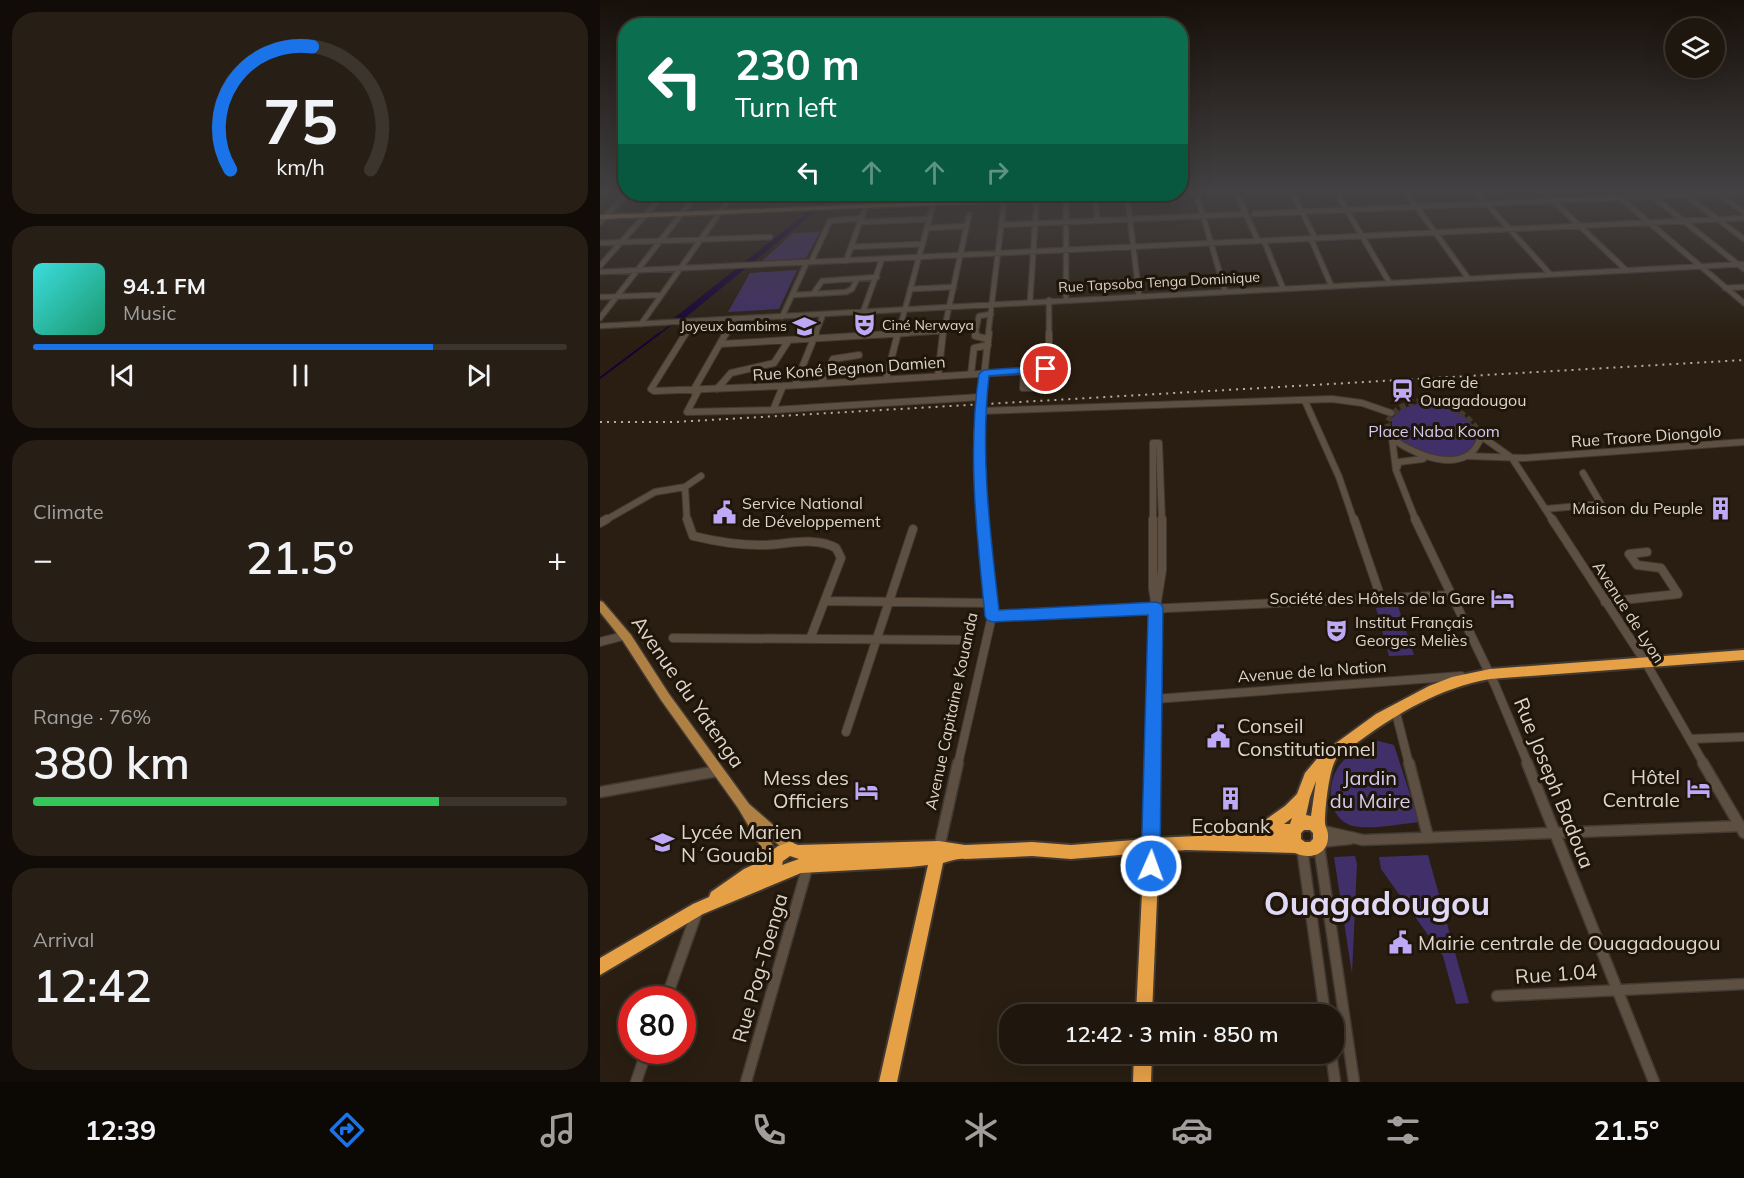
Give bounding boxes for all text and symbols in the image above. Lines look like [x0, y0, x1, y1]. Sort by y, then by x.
map controls [1665, 18, 1725, 78]
button: layers [1665, 18, 1725, 78]
text: 230 m [735, 38, 860, 91]
icon: left [636, 42, 714, 120]
text: 75 [263, 81, 337, 160]
text: Turn left [735, 90, 837, 124]
text: km/h [276, 153, 324, 180]
icon: left [792, 156, 825, 189]
icon: ahead [855, 156, 888, 189]
icon: ahead [918, 156, 951, 189]
icon: right [981, 156, 1014, 189]
street label: Rue Tapsoba Tenga Dominique [1058, 268, 1260, 296]
text: 94.1 FM [123, 272, 206, 300]
text: Music [123, 300, 176, 325]
theatre icon: Ciné Nerwaya [851, 312, 877, 338]
school or university icon: Joyeux bambims [792, 313, 818, 339]
place label: Ciné Nerwaya [882, 316, 974, 334]
place label: Joyeux bambims [680, 317, 787, 335]
pin [1020, 343, 1071, 394]
street label: Rue Koné Begnon Damien [752, 351, 946, 385]
icon: arrive [1029, 352, 1062, 385]
icon: previous [106, 359, 139, 392]
icon: pause [284, 359, 317, 392]
icon: next [462, 359, 495, 392]
place label: Gare de Ouagadougou [1420, 372, 1526, 410]
station icon: Gare de Ouagadougou [1389, 378, 1415, 404]
park label: Place Naba Koom [1368, 421, 1500, 441]
street label: Rue Traore Diongolo [1570, 421, 1722, 451]
place label: Service National de Développement [742, 493, 881, 531]
building icon: Maison du Peuple [1708, 495, 1734, 521]
place label: Maison du Peuple [1572, 498, 1703, 518]
text: Climate [33, 499, 104, 524]
public building icon: Service National de Développement [711, 499, 737, 525]
text: 21.5° [246, 529, 354, 585]
text: − [33, 538, 53, 579]
text: + [547, 538, 567, 579]
street label: Avenue de Lyon [1589, 557, 1669, 667]
hotel icon: Société des Hôtels de la Gare [1490, 585, 1516, 611]
place label: Société des Hôtels de la Gare [1269, 588, 1485, 608]
street label: Avenue Capitaine Kouanda [920, 610, 982, 812]
street label: Avenue du Yatenga [627, 611, 750, 773]
place label: Institut Français Georges Meliès [1355, 612, 1473, 650]
theatre icon: Institut Français Georges Meliès [1324, 618, 1350, 644]
street label: Avenue de la Nation [1237, 656, 1387, 686]
street label: Rue Joseph Badoua [1509, 694, 1600, 872]
text: Range · 76% [33, 704, 151, 729]
place label: Conseil Constitutionnel [1237, 713, 1376, 761]
public building icon: Conseil Constitutionnel [1206, 724, 1232, 750]
text: 380 km [33, 734, 190, 790]
place label: Hôtel Centrale [1603, 764, 1680, 812]
place label: Mess des Officiers [763, 765, 849, 813]
park label: Jardin du Maire [1330, 765, 1410, 813]
hotel icon: Hôtel Centrale [1685, 775, 1711, 801]
hotel icon: Mess des Officiers [854, 777, 880, 803]
building icon: Ecobank [1218, 786, 1244, 812]
place label: Ecobank [1192, 813, 1271, 838]
place label: Lycée Marien N´Gouabi [681, 819, 802, 867]
school or university icon: Lycée Marien N´Gouabi [650, 830, 676, 856]
position arrow [1119, 834, 1183, 898]
district label: Ouagadougou [1264, 882, 1490, 923]
street label: Rue Pog-Toenga [726, 890, 793, 1045]
text: Arrival [33, 927, 94, 952]
public building icon: Mairie centrale de Ouagadougou [1387, 930, 1413, 956]
place label: Mairie centrale de Ouagadougou [1418, 930, 1720, 955]
text: 12:42 [33, 957, 152, 1013]
street label: Rue 1.04 [1514, 958, 1598, 989]
speed limit sign: 80 [618, 986, 696, 1064]
text: 12:42 · 3 min · 850 m [1064, 1020, 1279, 1048]
icon: directions [326, 1109, 368, 1151]
icon: music [537, 1109, 579, 1151]
icon: phone [748, 1109, 790, 1151]
icon: climate [960, 1109, 1002, 1151]
icon: car [1171, 1109, 1213, 1151]
icon: filters [1382, 1109, 1424, 1151]
text: 12:39 [85, 1113, 156, 1147]
text: 21.5° [1594, 1113, 1659, 1147]

